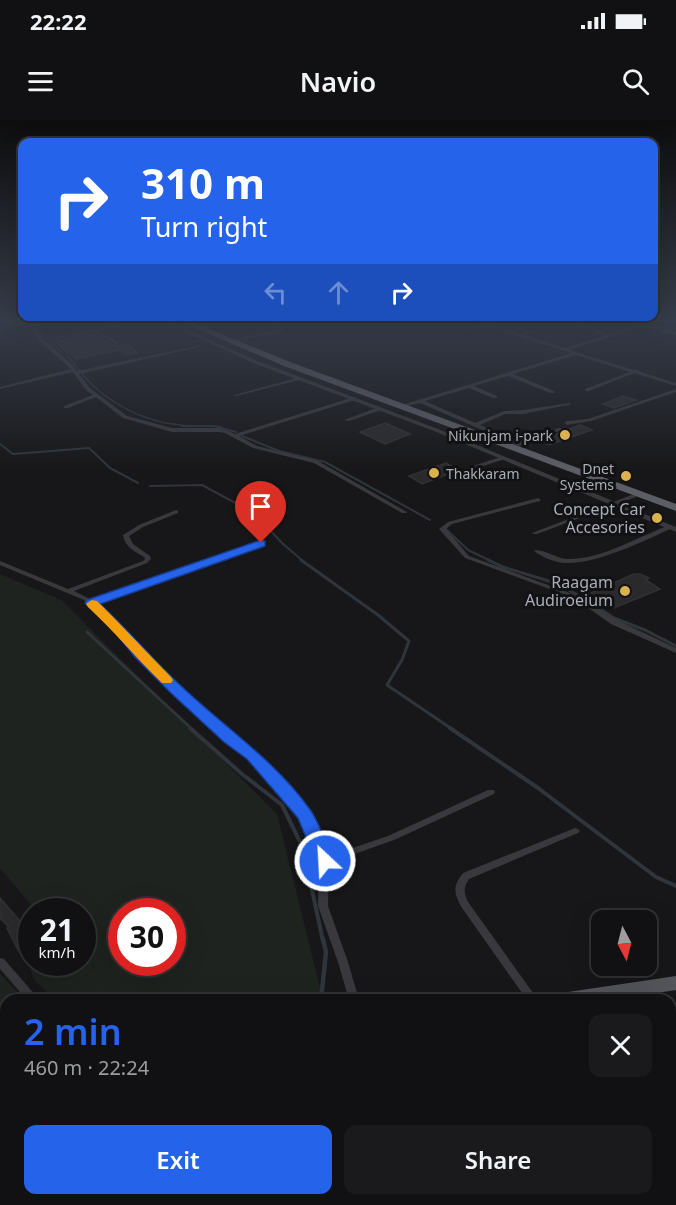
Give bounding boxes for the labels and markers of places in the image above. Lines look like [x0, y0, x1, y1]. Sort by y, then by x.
place label: Nikunjam i-park [448, 426, 554, 445]
marker: Nikunjam i-park [558, 428, 572, 442]
place label: Dnet Systems [560, 459, 614, 494]
place label: Thakkaram [446, 464, 520, 483]
marker: Thakkaram [427, 466, 441, 480]
marker: Dnet Systems [619, 469, 633, 483]
pin [235, 481, 286, 543]
place label: Concept Car Accesories [553, 498, 645, 538]
marker: Concept Car Accesories [650, 511, 664, 525]
place label: Raagam Audiroeium [525, 571, 613, 611]
marker: Raagam Audiroeium [618, 584, 632, 598]

